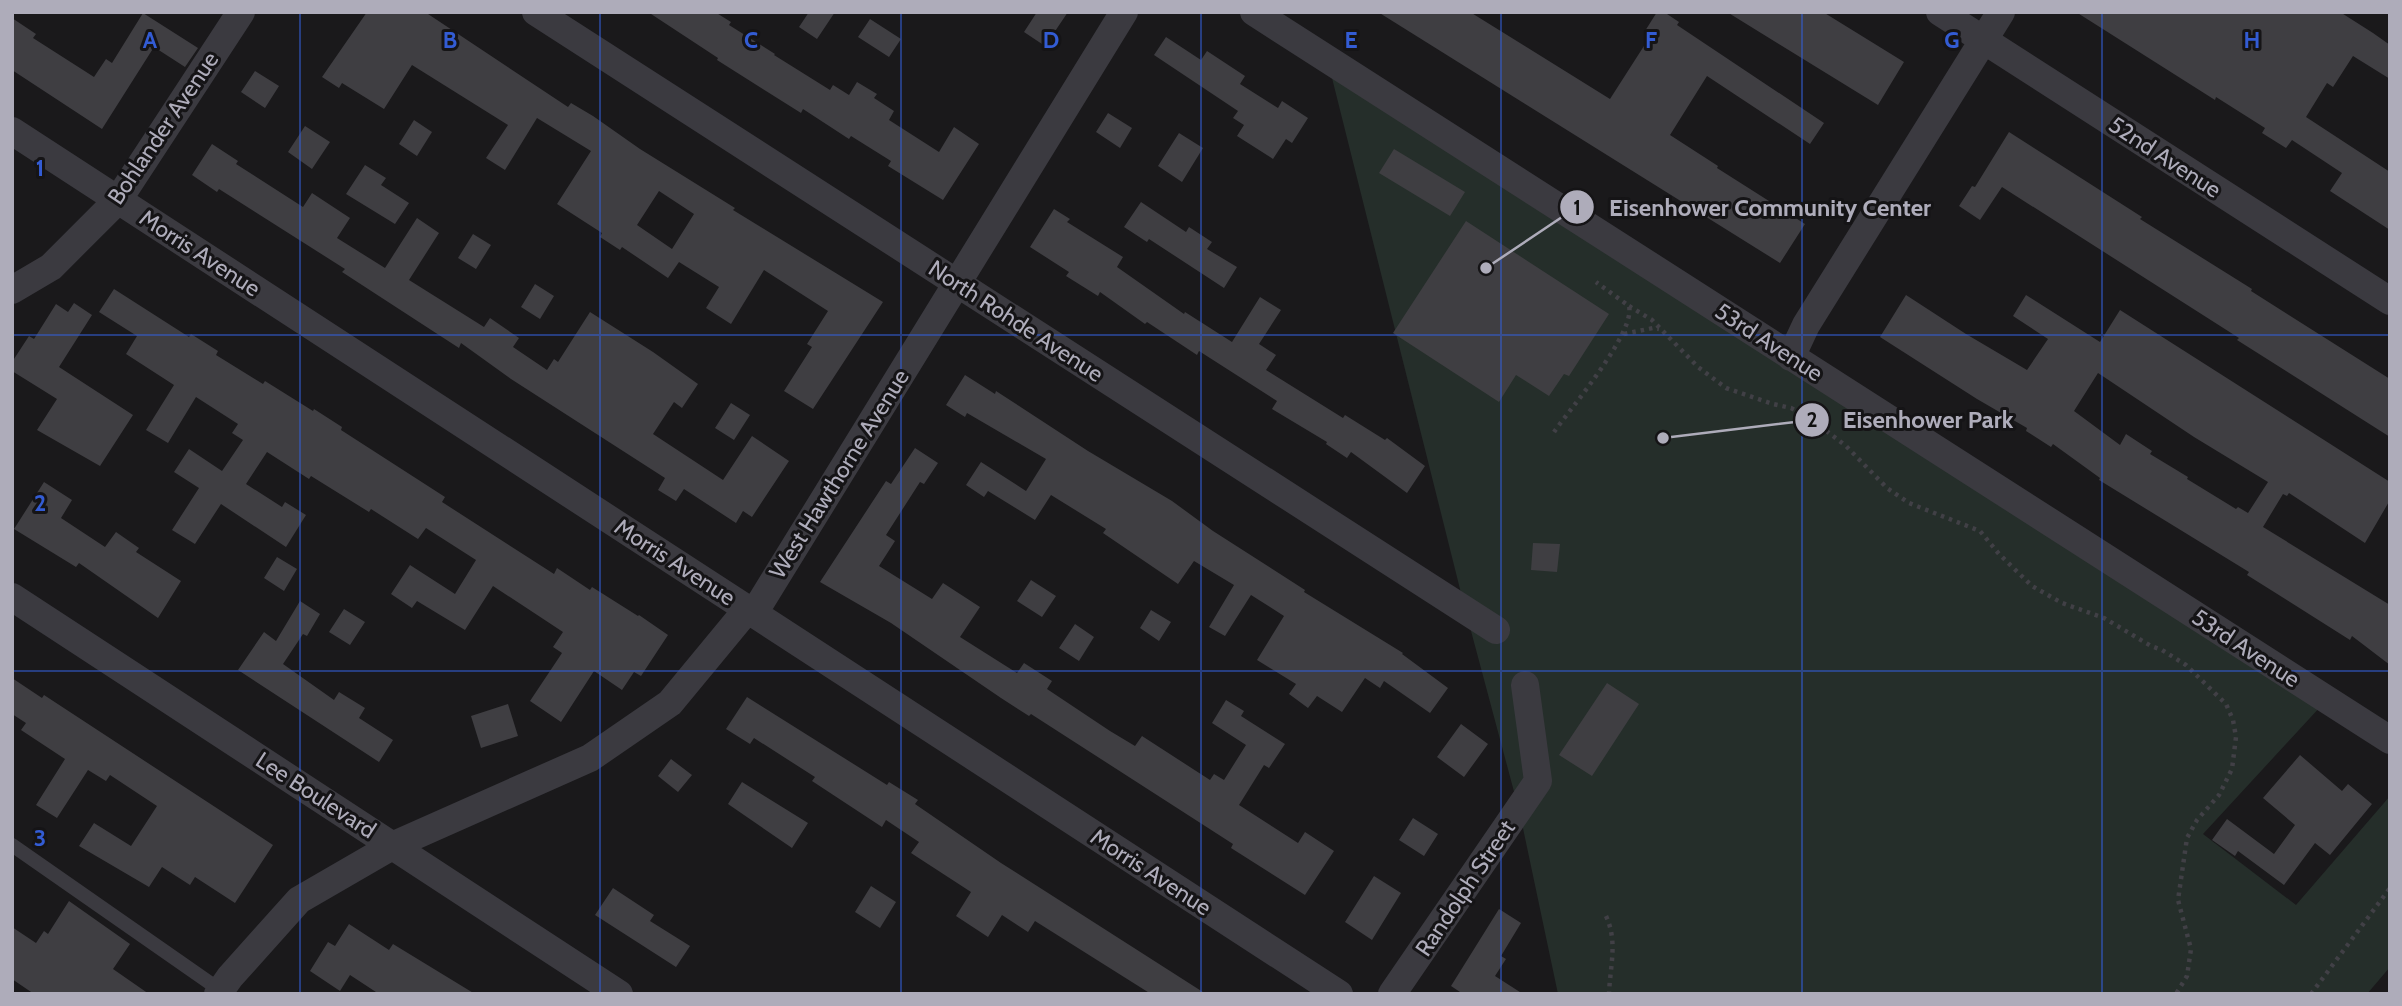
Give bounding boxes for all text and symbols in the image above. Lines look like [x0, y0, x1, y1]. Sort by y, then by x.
text: A [143, 26, 158, 54]
text: B [443, 26, 457, 54]
text: C [744, 26, 758, 54]
text: D [1043, 26, 1059, 54]
text: E [1344, 26, 1358, 54]
text: F [1645, 26, 1657, 54]
text: G [1944, 26, 1960, 54]
text: H [2244, 26, 2260, 54]
street label: Bohlander Avenue [102, 46, 225, 210]
street label: 52nd Avenue [2104, 110, 2227, 204]
text: 1 [36, 154, 44, 182]
callout: Eisenhower Community Center [1560, 185, 1945, 230]
text: Eisenhower Community Center [1609, 193, 1931, 222]
text: 1 [1573, 195, 1581, 220]
street label: Morris Avenue [134, 204, 266, 302]
street label: North Rohde Avenue [924, 254, 1109, 388]
street label: 53rd Avenue [1710, 297, 1828, 387]
street label: West Hawthorne Avenue [763, 364, 915, 584]
callout: Eisenhower Park [1794, 397, 2028, 442]
text: Eisenhower Park [1843, 405, 2014, 434]
text: 2 [1806, 407, 1818, 432]
text: 2 [34, 489, 46, 517]
street label: Morris Avenue [609, 513, 741, 611]
street label: 53rd Avenue [2187, 603, 2305, 693]
street label: Lee Boulevard [251, 746, 381, 844]
street label: Randolph Street [1409, 814, 1521, 961]
street label: Morris Avenue [1085, 823, 1217, 921]
text: 3 [34, 824, 46, 852]

